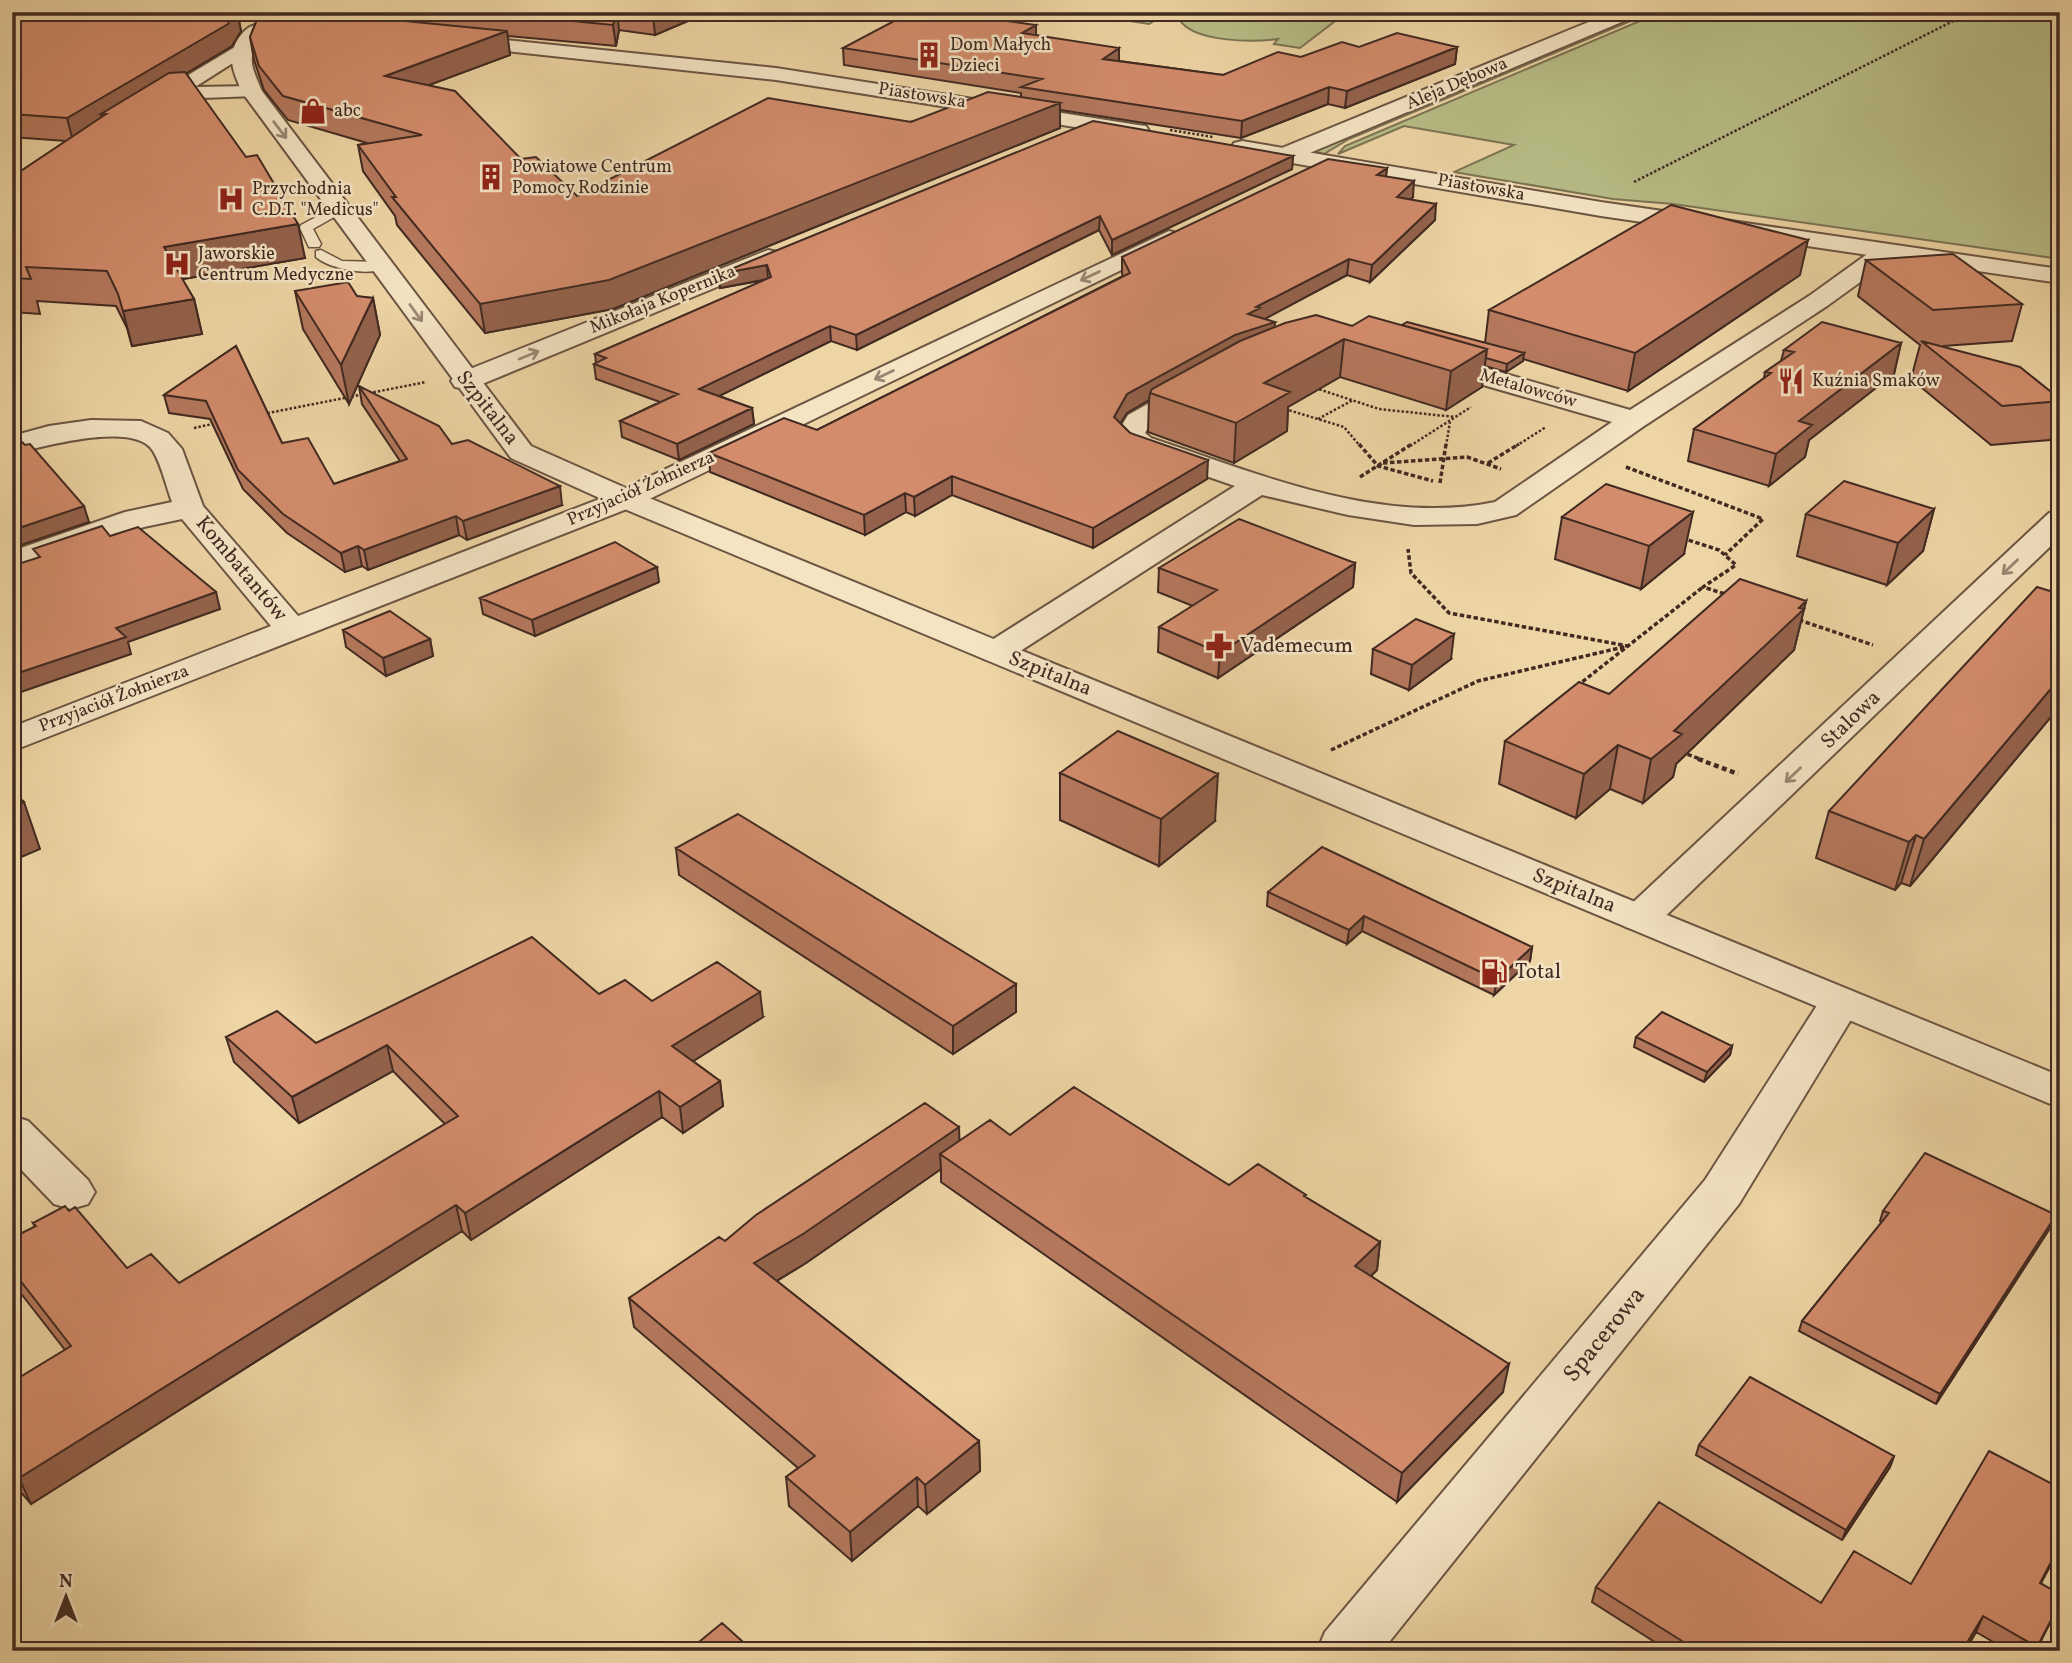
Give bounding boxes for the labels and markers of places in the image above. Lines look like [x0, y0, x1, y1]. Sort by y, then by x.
place label: Dom Małych Dzieci [950, 33, 1052, 79]
building icon: Dom Małych Dzieci [914, 40, 944, 70]
shop icon: abc [298, 96, 328, 126]
place label: abc [334, 99, 361, 124]
place label: Powiatowe Centrum Pomocy Rodzinie [512, 155, 672, 201]
building icon: Powiatowe Centrum Pomocy Rodzinie [476, 162, 506, 192]
place label: Przychodnia C.D.T. "Medicus" [252, 177, 379, 223]
hospital icon: Przychodnia C.D.T. "Medicus" [216, 184, 246, 214]
place label: Jaworskie Centrum Medyczne [198, 242, 354, 288]
hospital icon: Jaworskie Centrum Medyczne [162, 249, 192, 279]
restaurant icon: Kuźnia Smaków [1776, 366, 1806, 396]
place label: Kuźnia Smaków [1812, 369, 1940, 394]
pharmacy icon: Vademecum [1204, 631, 1234, 661]
place label: Vademecum [1240, 632, 1353, 661]
fuel station icon: Total [1479, 957, 1509, 987]
place label: Total [1515, 958, 1561, 987]

